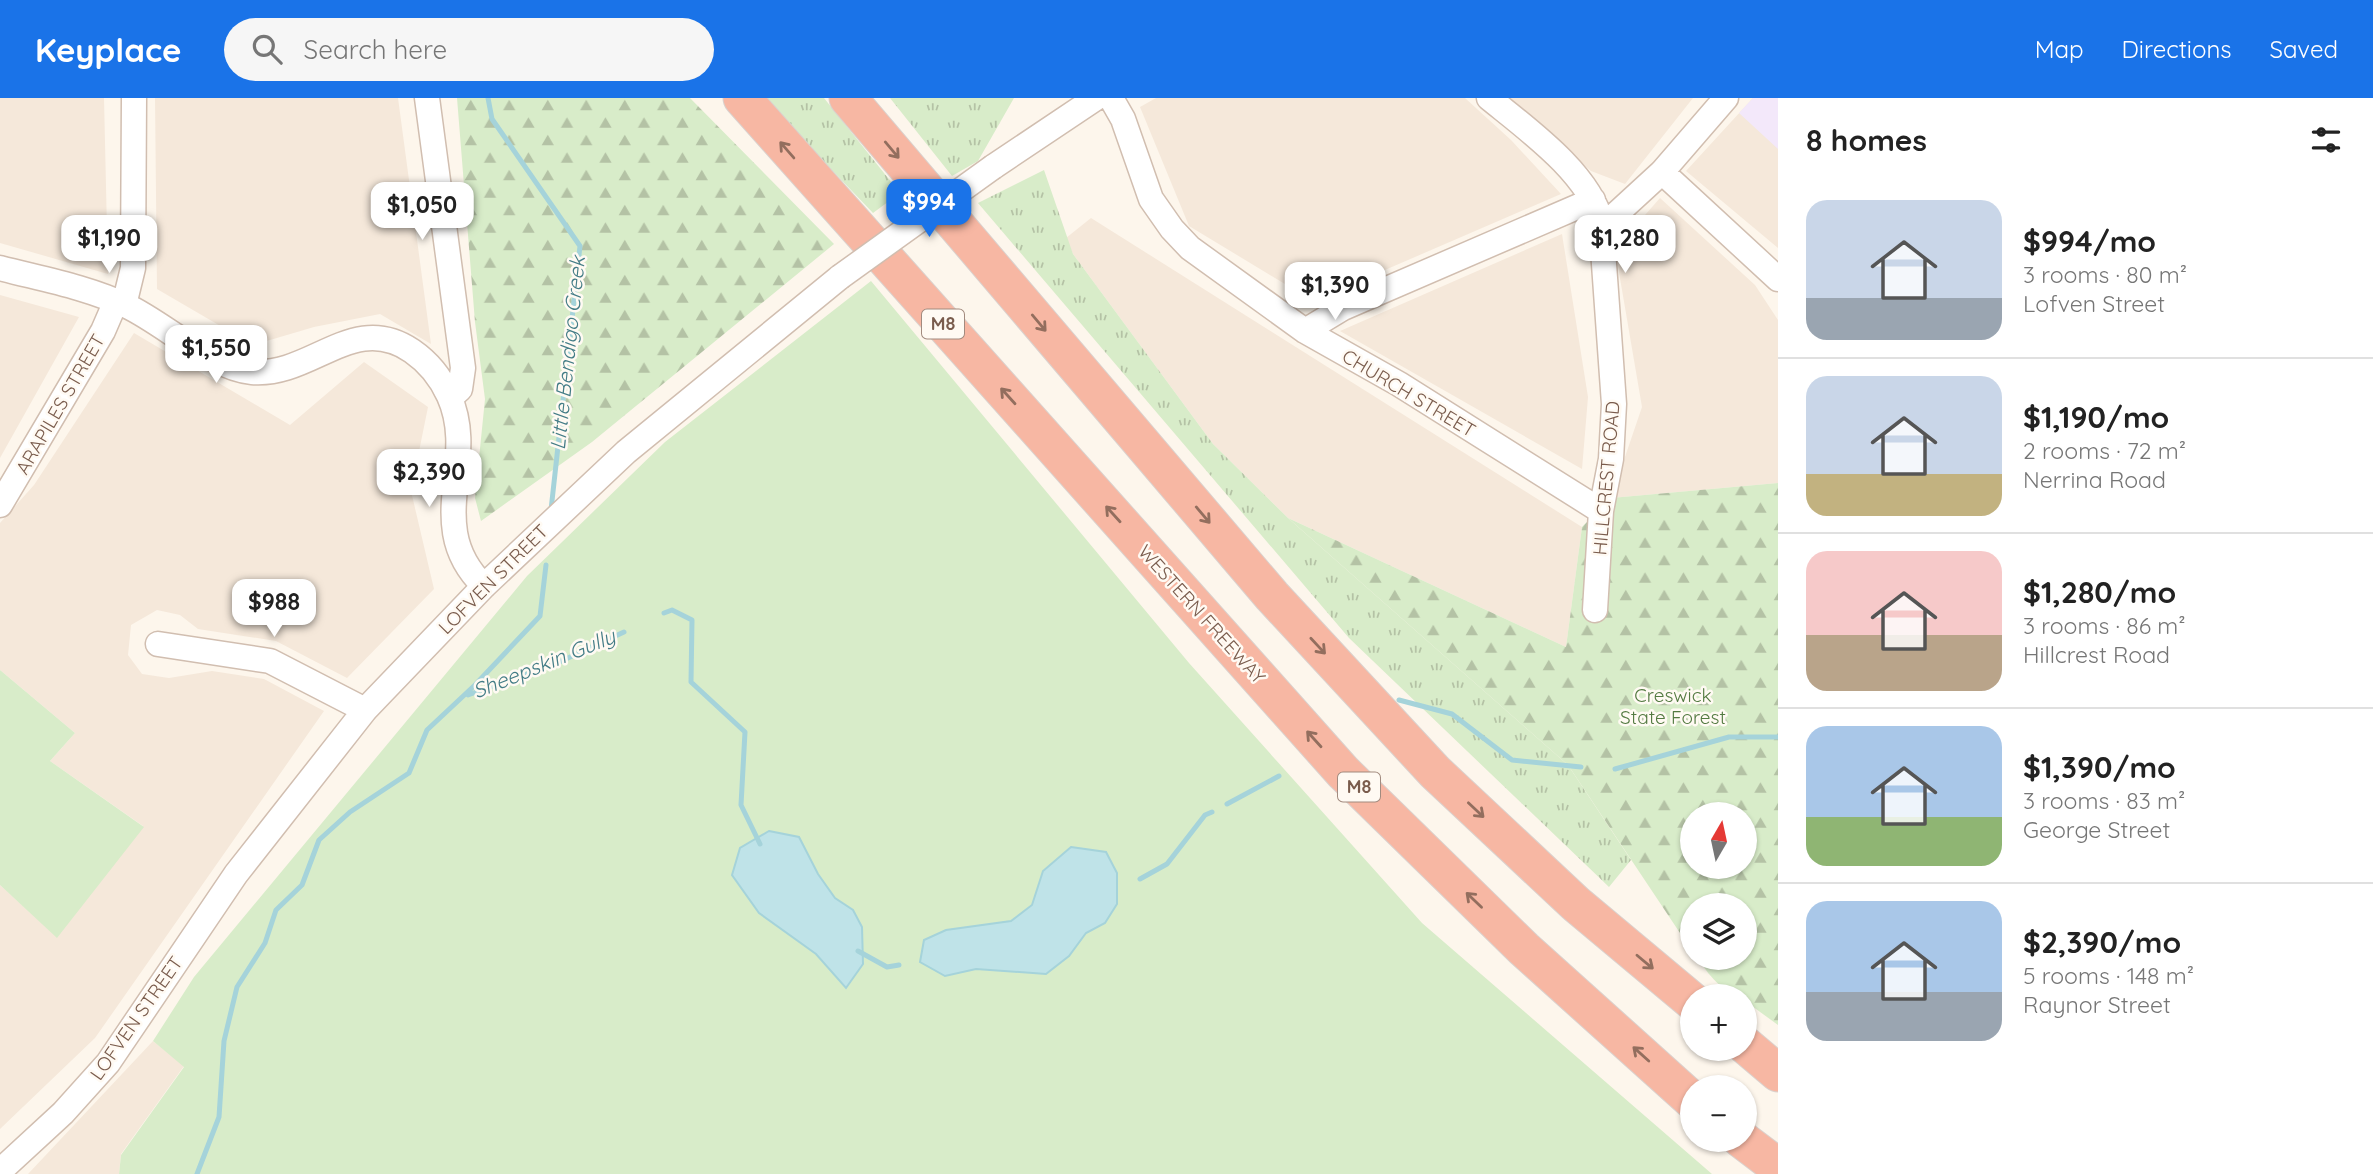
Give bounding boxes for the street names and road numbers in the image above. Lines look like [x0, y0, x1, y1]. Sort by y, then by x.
road number: M8 [922, 309, 964, 338]
street label: ARAPILES STREET [10, 330, 110, 478]
street label: CHURCH STREET [1338, 344, 1480, 442]
street label: HILLCREST ROAD [1587, 400, 1625, 556]
street label: LOFVEN STREET [433, 519, 553, 639]
street label: WESTERN FREEWAY [1133, 539, 1271, 689]
road number: M8 [1338, 772, 1380, 802]
street label: LOFVEN STREET [84, 951, 188, 1085]

